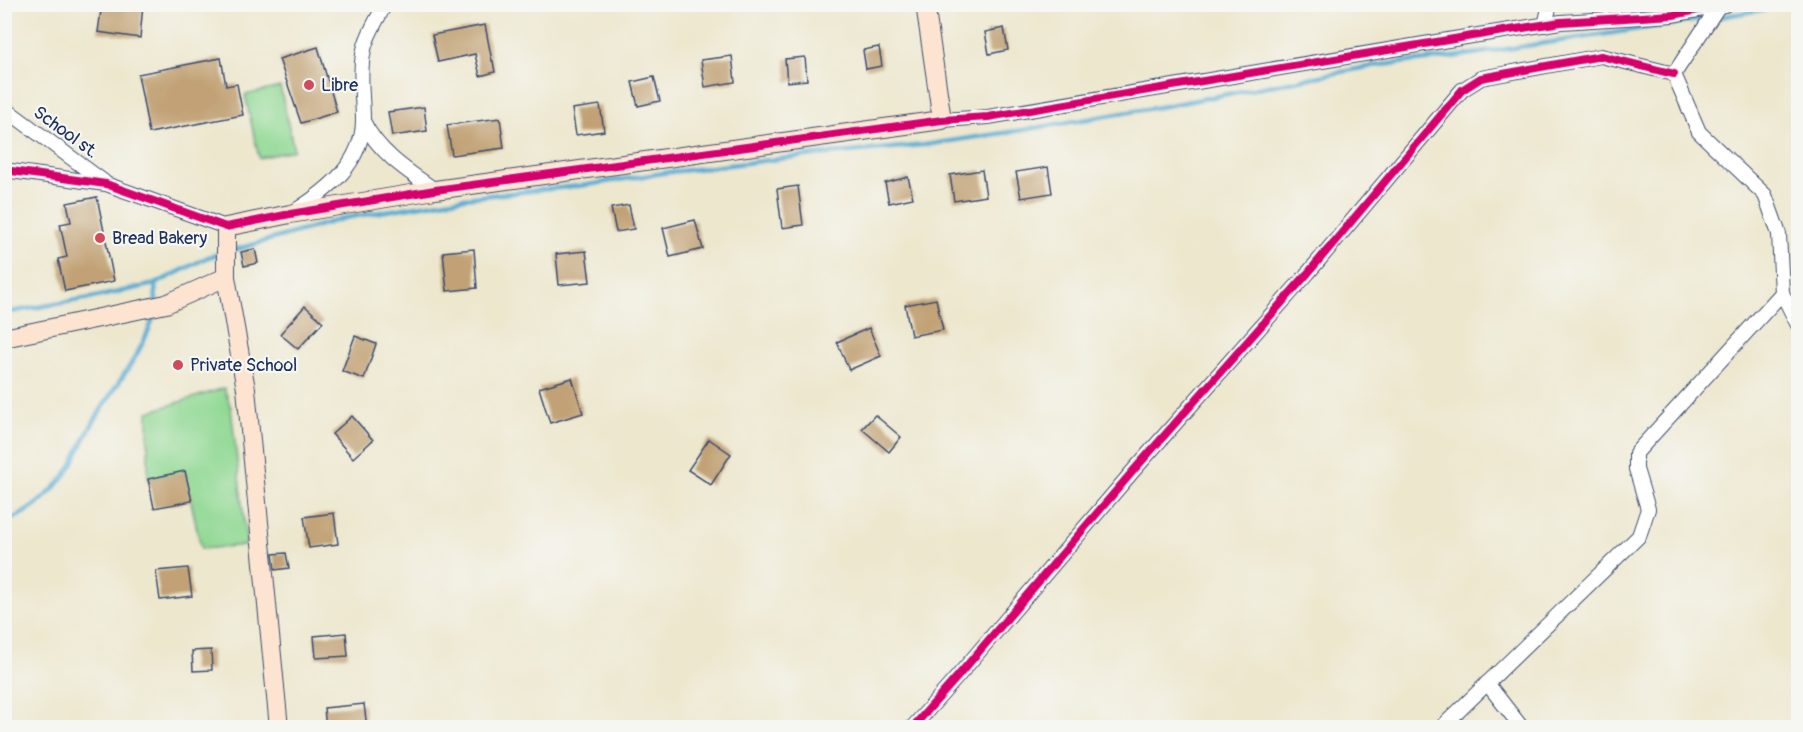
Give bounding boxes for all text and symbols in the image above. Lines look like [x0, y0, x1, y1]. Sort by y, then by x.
place label: Libre [321, 74, 358, 97]
marker: Libre [302, 78, 316, 92]
street label: School st. [29, 101, 103, 164]
place label: Bread Bakery [112, 227, 208, 250]
marker: Bread Bakery [93, 231, 107, 245]
place label: Private School [190, 354, 297, 377]
marker: Private School [171, 358, 185, 372]

